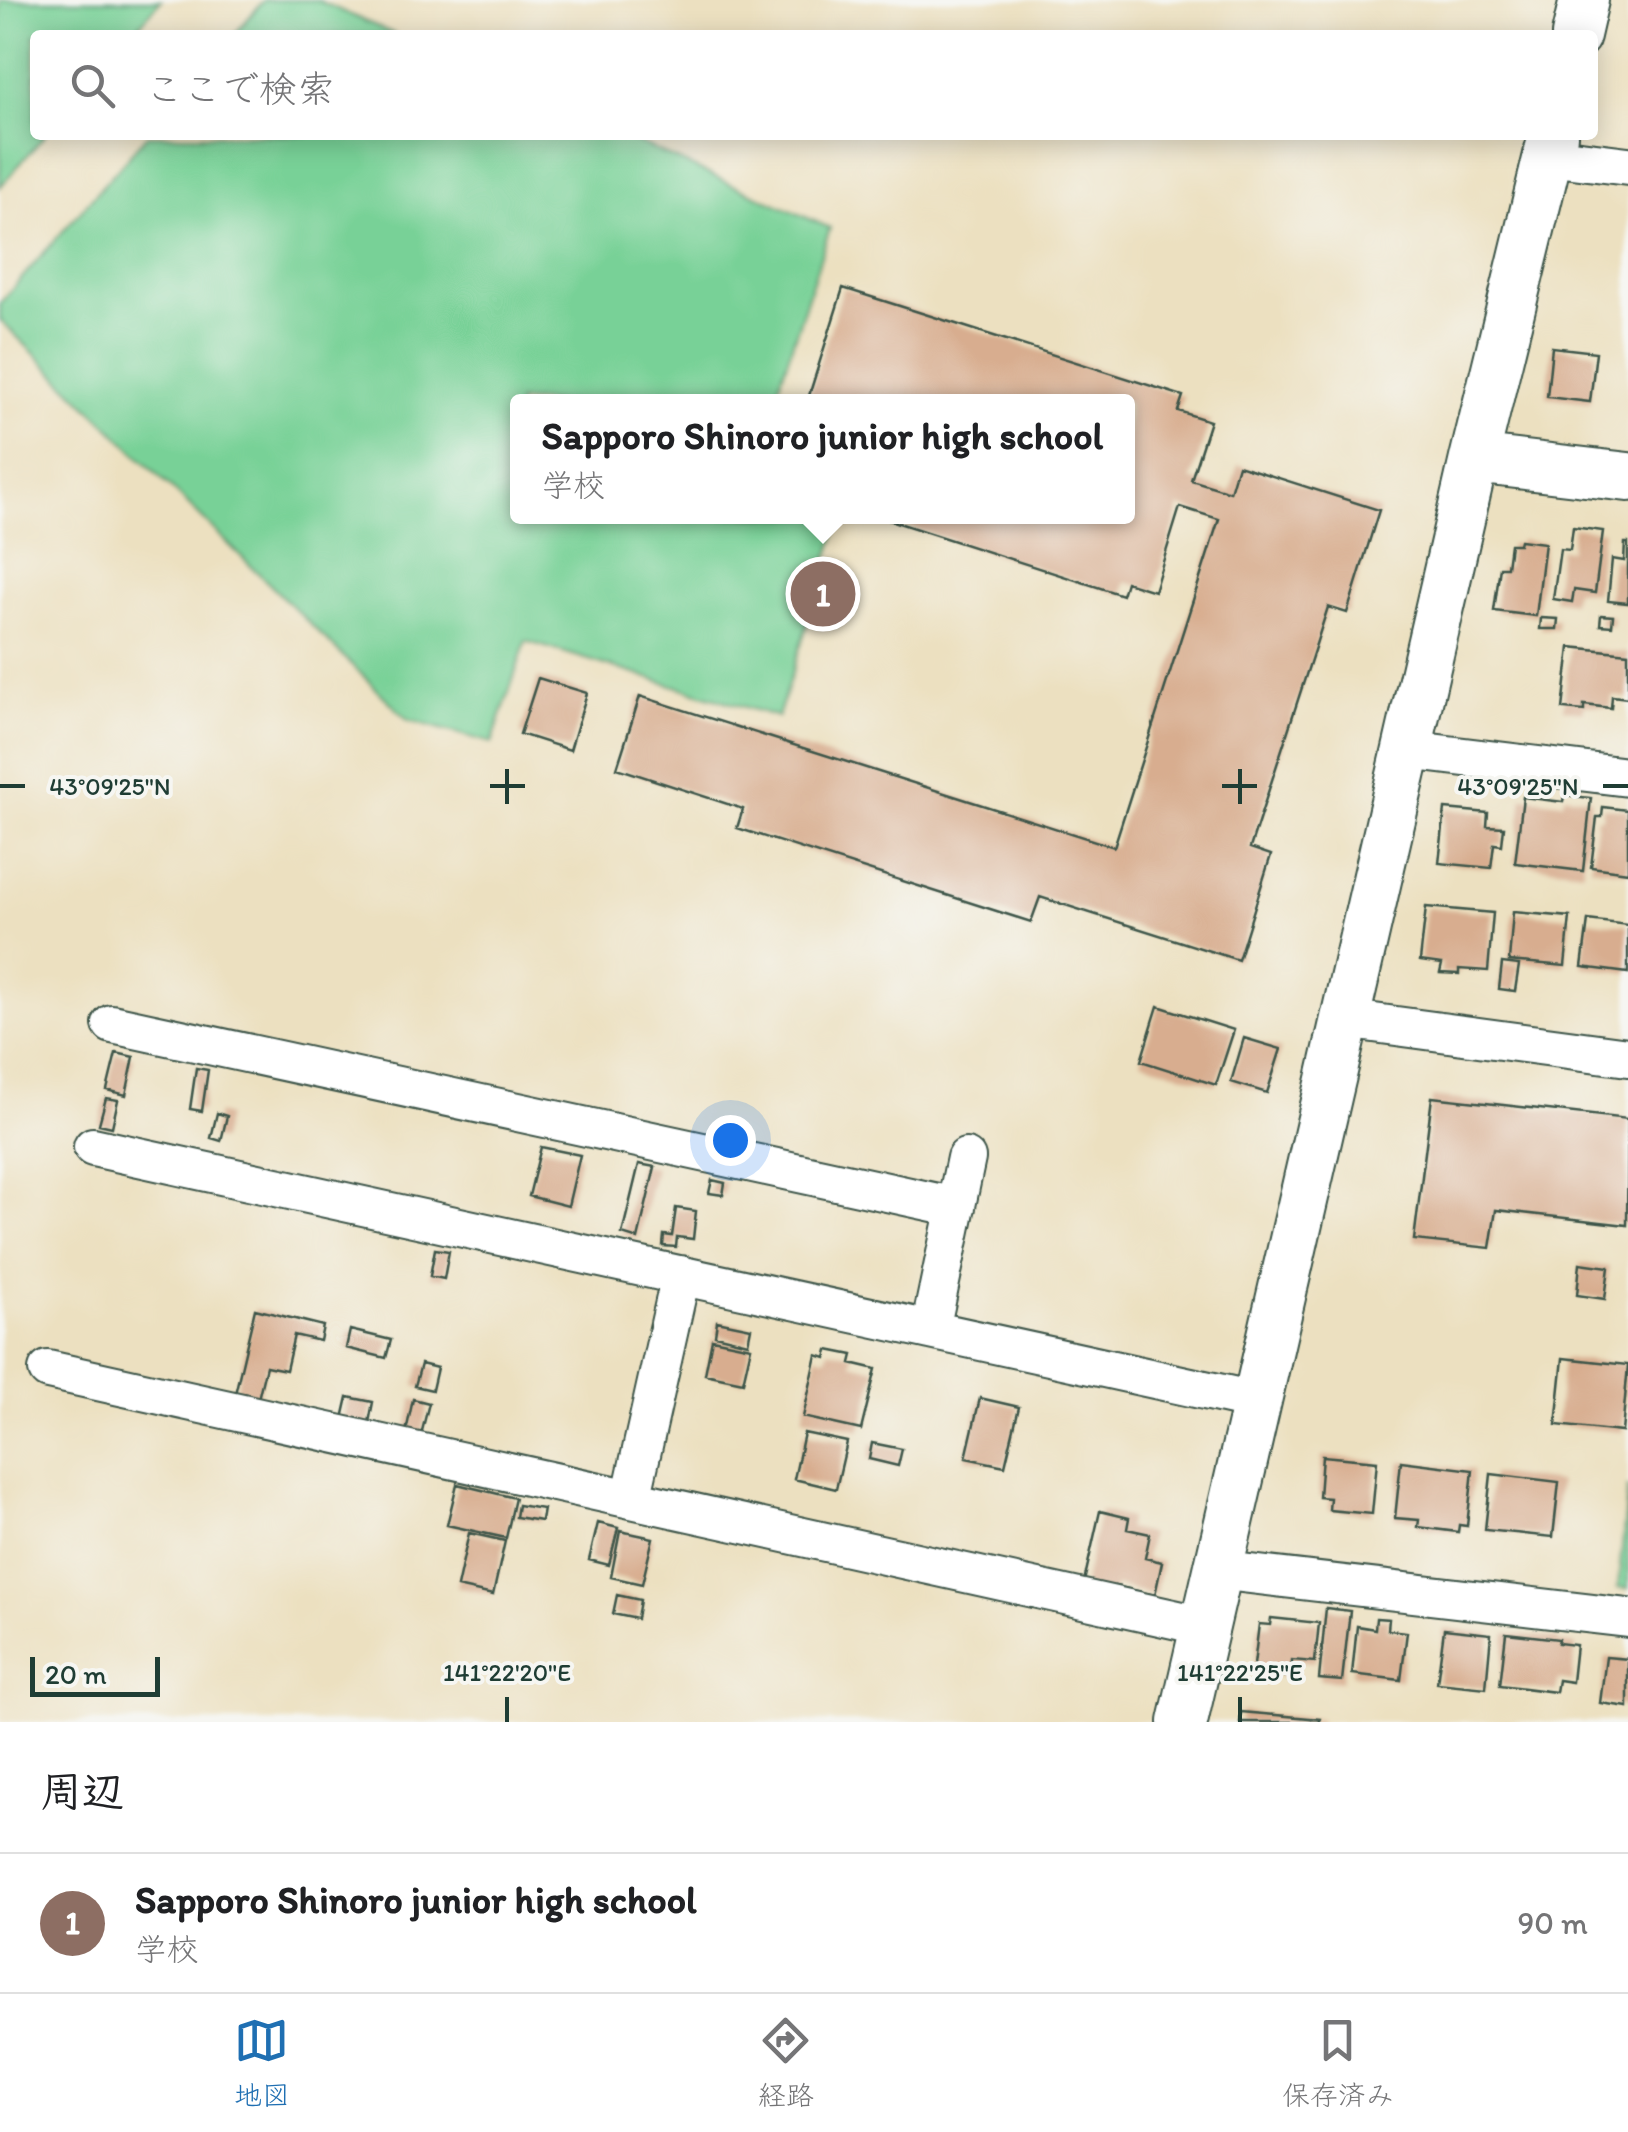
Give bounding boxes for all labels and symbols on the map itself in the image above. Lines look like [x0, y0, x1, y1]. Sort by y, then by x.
pin: 1 [790, 556, 856, 632]
text: 43°09'25"N [49, 771, 171, 801]
text: 43°09'25"N [1457, 771, 1579, 801]
your location [705, 1115, 756, 1166]
scale bar [30, 1652, 160, 1696]
text: 141°22'20"E [443, 1657, 571, 1687]
text: 141°22'25"E [1177, 1657, 1303, 1687]

